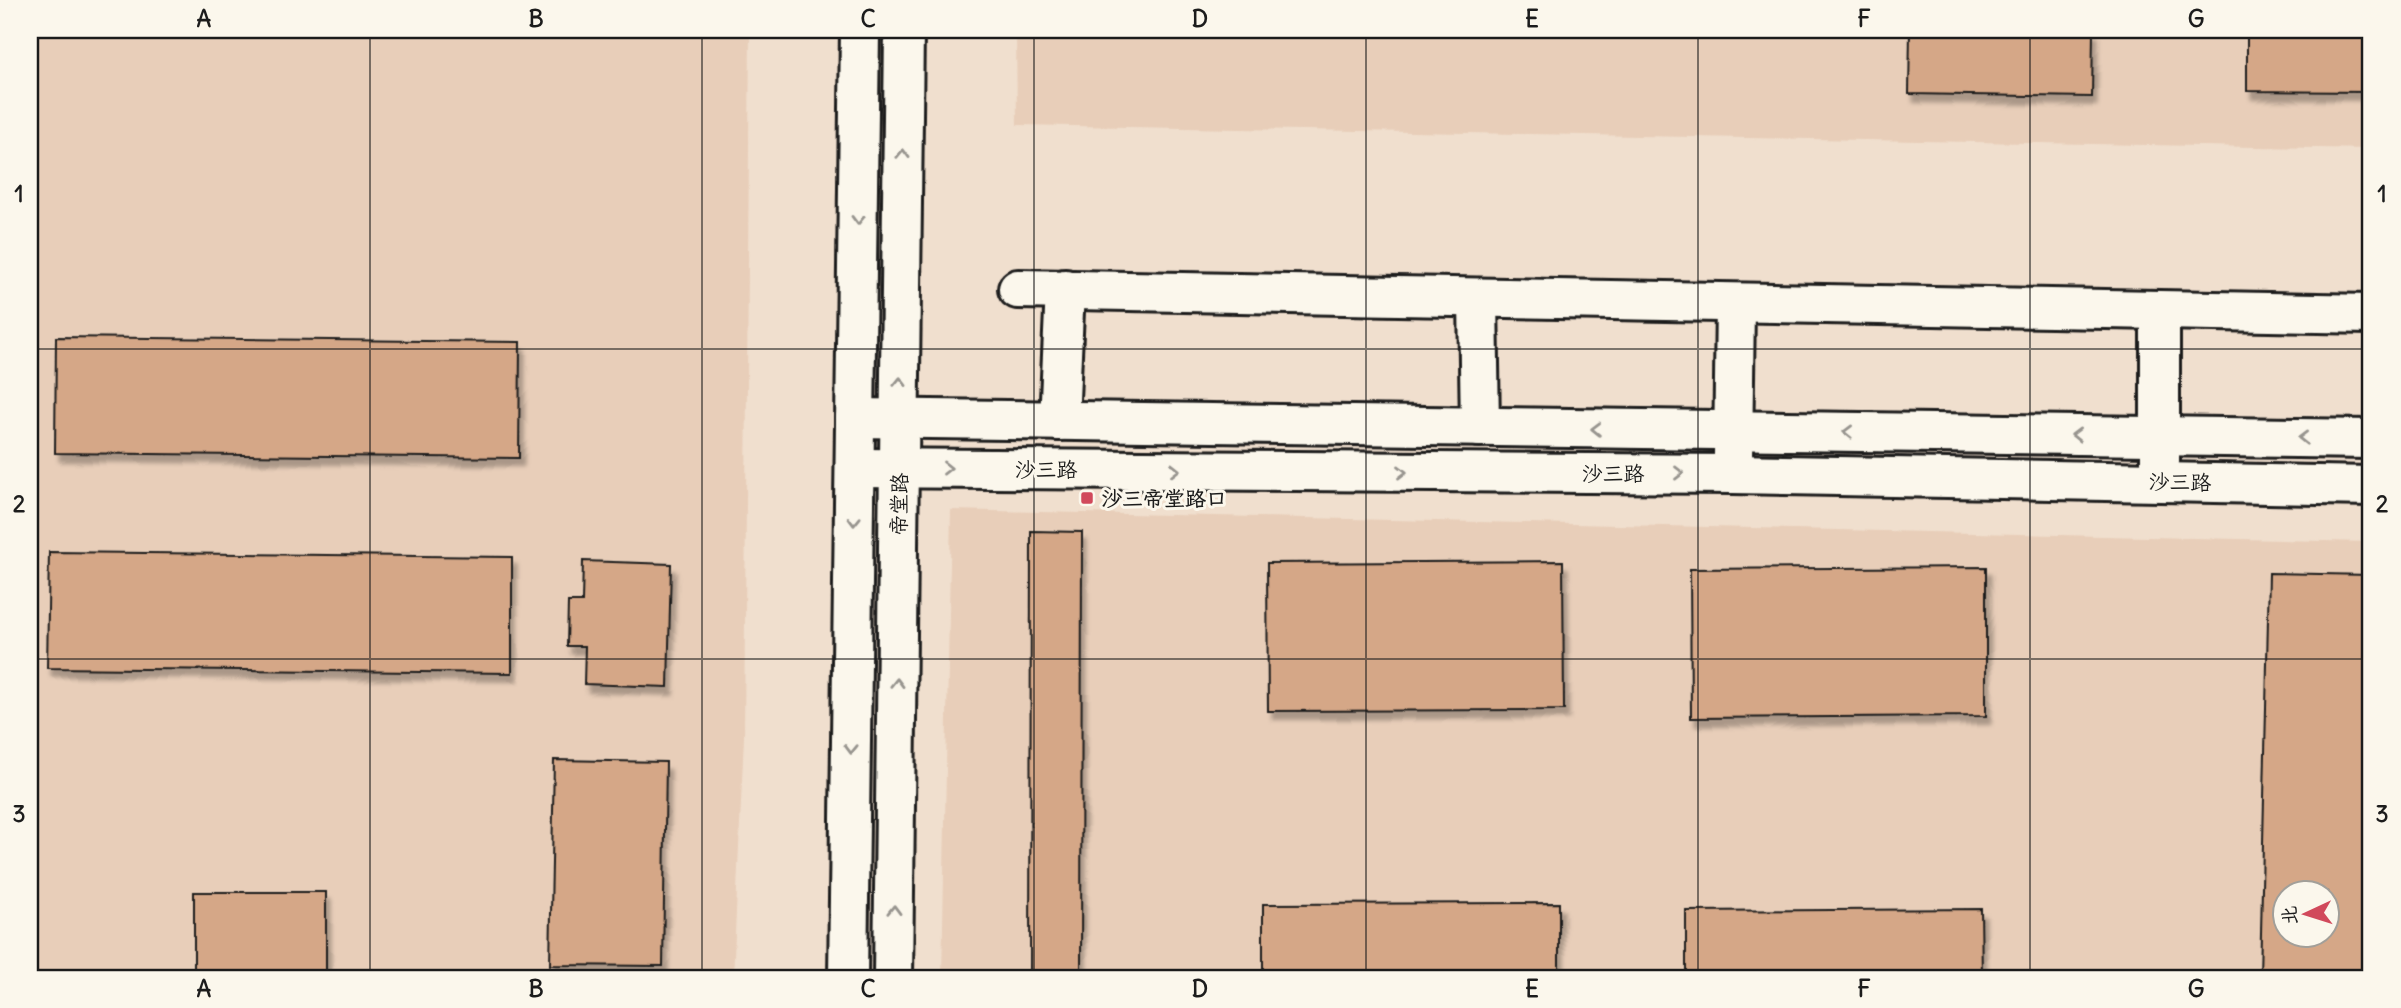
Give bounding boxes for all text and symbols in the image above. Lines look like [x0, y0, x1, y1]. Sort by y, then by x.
text: A [197, 4, 212, 33]
text: B [528, 4, 544, 33]
text: C [860, 4, 876, 33]
text: D [1192, 4, 1208, 33]
text: E [1525, 4, 1539, 33]
text: F [1857, 4, 1871, 33]
text: G [2188, 4, 2204, 33]
one-way arrow [895, 148, 911, 159]
text: 1 [14, 179, 24, 208]
text: 1 [2377, 179, 2387, 208]
one-way arrow [850, 215, 865, 226]
one-way arrow [892, 376, 908, 386]
one-way arrow [1590, 421, 1601, 436]
one-way arrow [1842, 424, 1853, 440]
one-way arrow [2070, 428, 2081, 443]
one-way arrow [2297, 431, 2308, 446]
street label: 沙三路 [1015, 456, 1078, 483]
one-way arrow [943, 460, 953, 476]
street label: 沙三路 [1582, 460, 1645, 487]
one-way arrow [1170, 462, 1181, 478]
one-way arrow [1397, 464, 1408, 479]
one-way arrow [1674, 466, 1685, 481]
street label: 沙三路 [2148, 468, 2212, 496]
street label: 帝堂路 [885, 472, 913, 536]
place label: 沙三帝堂路口 [1101, 485, 1227, 512]
text: 2 [13, 489, 26, 518]
text: 2 [2376, 489, 2389, 518]
marker: 沙三帝堂路口 [1079, 490, 1095, 506]
one-way arrow [846, 517, 862, 527]
one-way arrow [889, 677, 905, 687]
one-way arrow [843, 744, 859, 755]
text: 3 [12, 799, 26, 828]
text: 3 [2375, 799, 2389, 828]
north arrow [2272, 878, 2342, 948]
one-way arrow [886, 904, 902, 915]
text: 北 [2276, 905, 2302, 926]
text: A [197, 974, 212, 1003]
text: B [528, 974, 544, 1003]
text: C [860, 974, 876, 1003]
text: D [1192, 974, 1208, 1003]
text: E [1525, 974, 1539, 1003]
text: F [1857, 974, 1871, 1003]
text: G [2188, 974, 2204, 1003]

